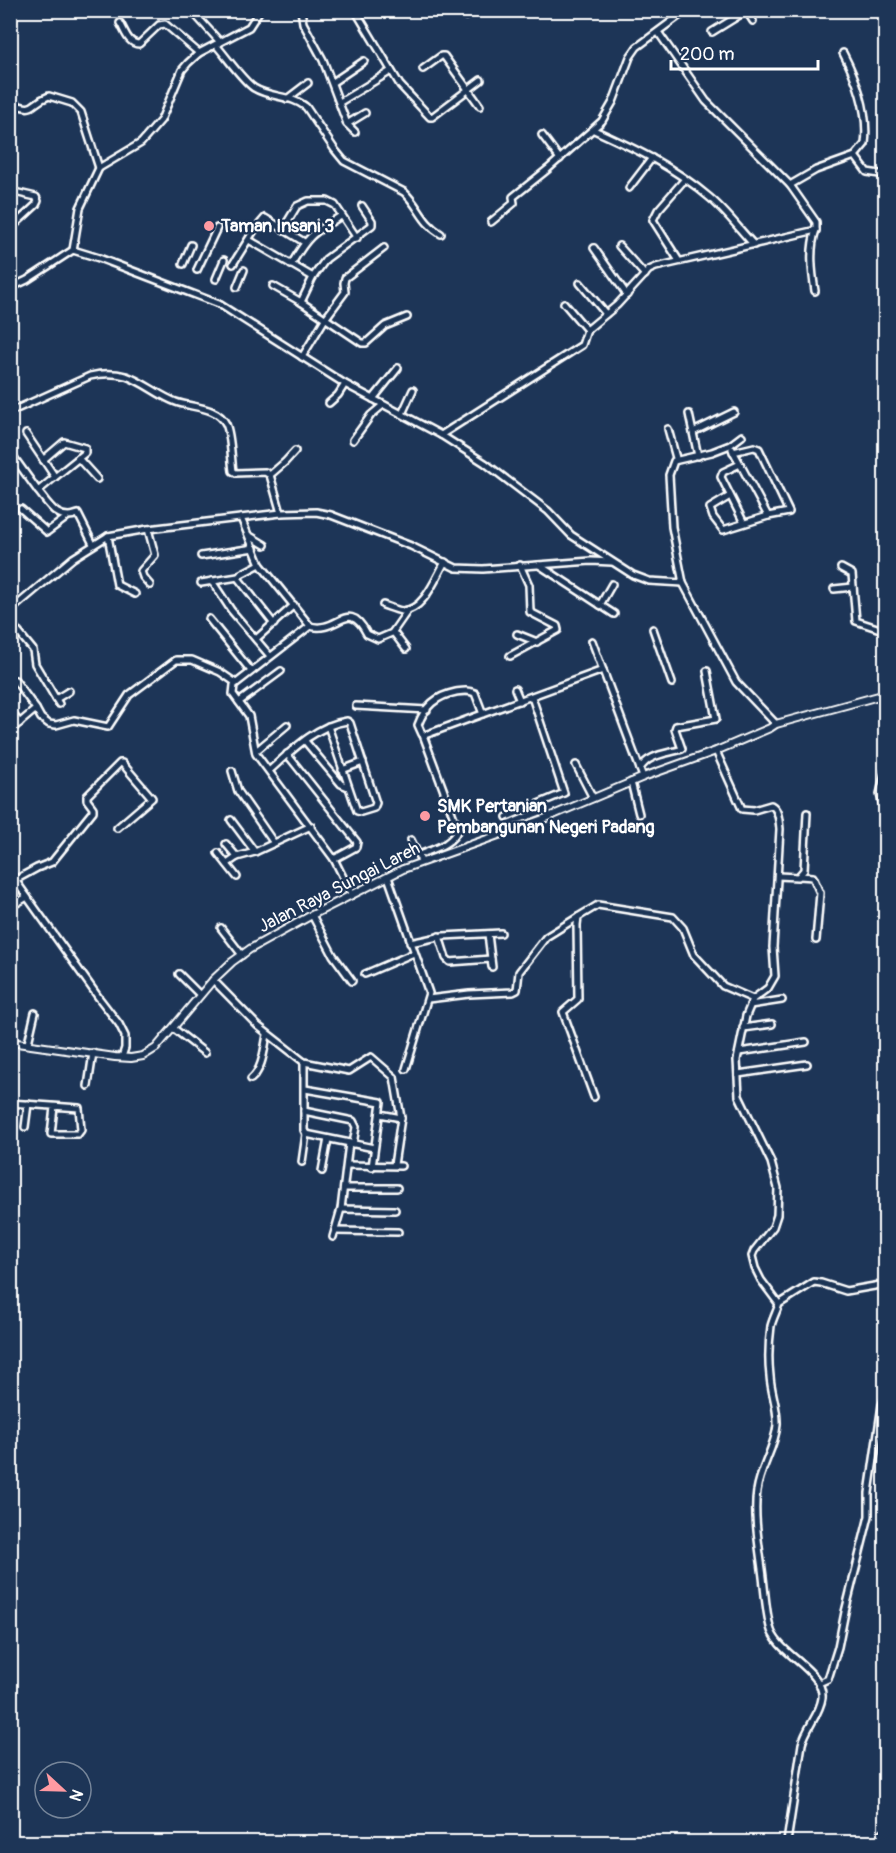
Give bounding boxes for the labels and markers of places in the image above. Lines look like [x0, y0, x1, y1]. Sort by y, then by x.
place label: Taman Insani 3 [220, 215, 334, 238]
marker: Taman Insani 3 [202, 219, 216, 233]
place label: SMK Pertanian Pembangunan Negeri Padang [437, 795, 655, 839]
marker: SMK Pertanian Pembangunan Negeri Padang [418, 809, 432, 823]

